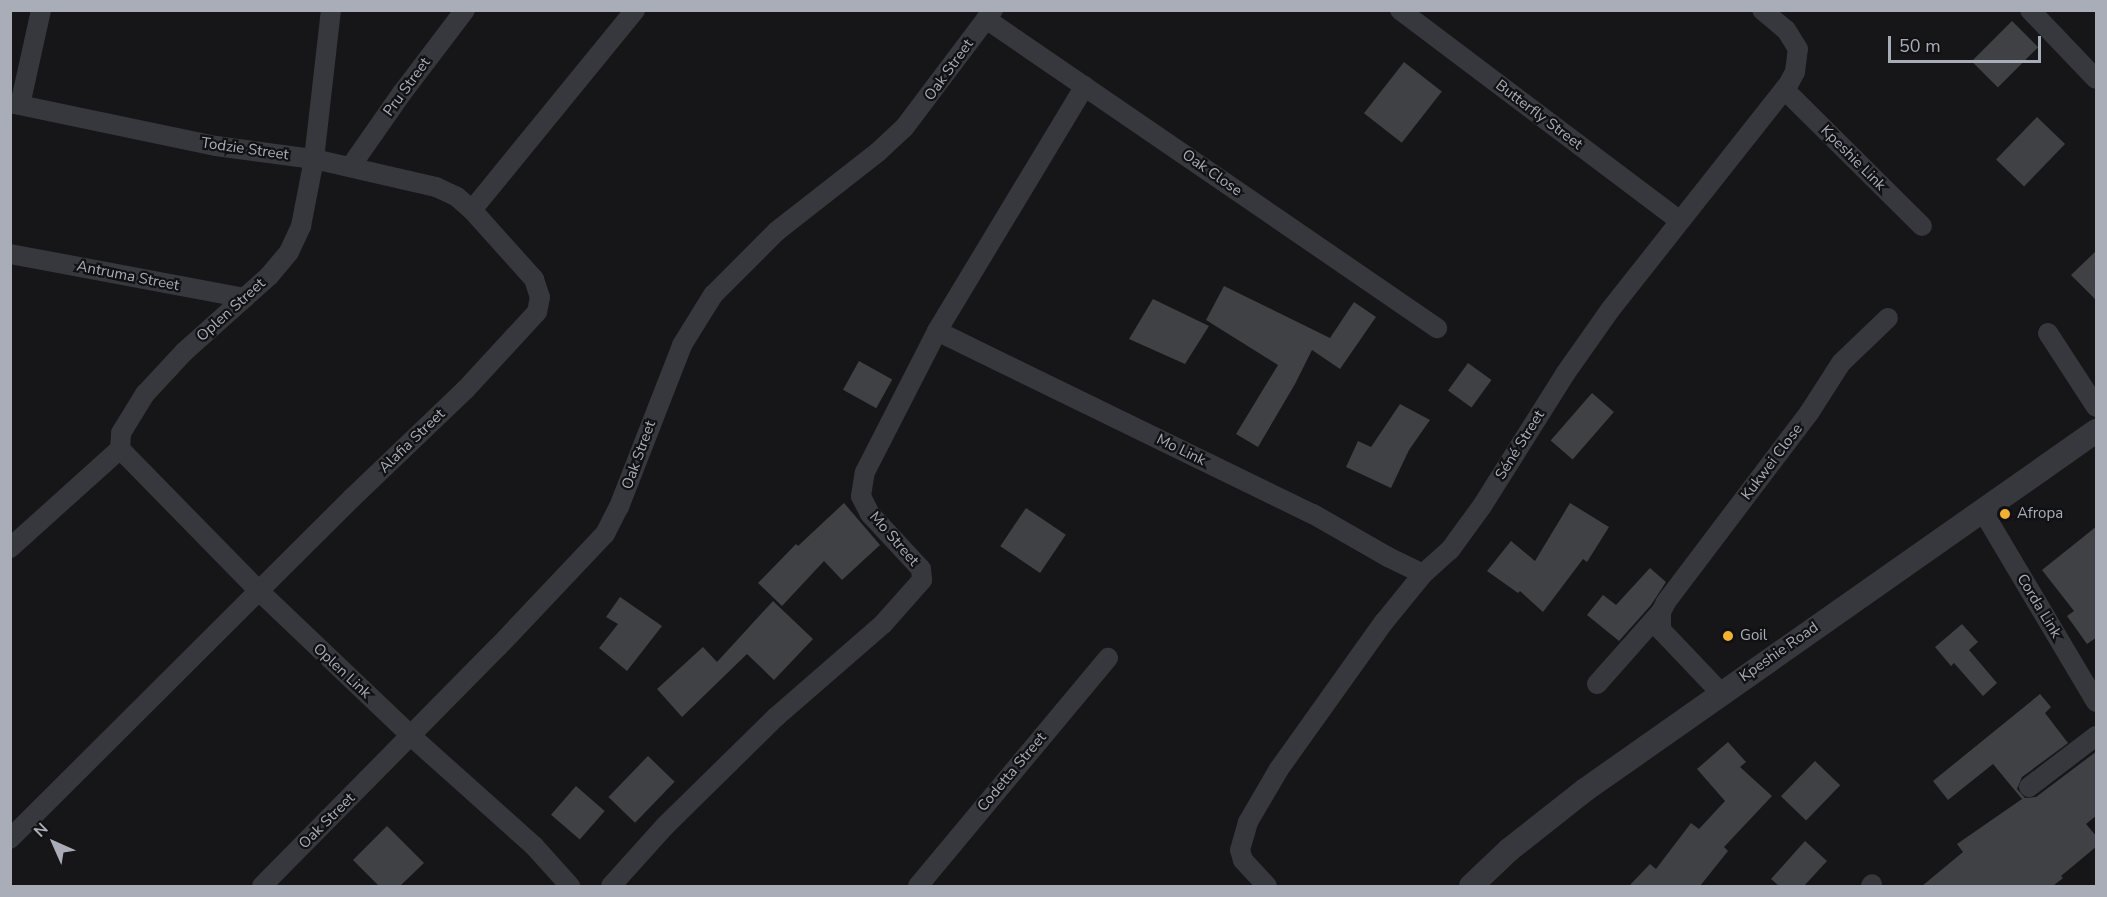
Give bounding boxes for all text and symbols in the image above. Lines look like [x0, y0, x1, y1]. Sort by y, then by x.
scale bar [1891, 24, 2044, 62]
text: 50 m [1899, 34, 1941, 58]
street label: Oak Street [921, 36, 977, 104]
street label: Pru Street [380, 54, 434, 120]
street label: Butterfly Street [1492, 76, 1586, 154]
street label: Kpeshie Link [1817, 122, 1889, 194]
street label: Todzie Street [200, 134, 290, 164]
street label: Oak Close [1179, 146, 1245, 200]
street label: Antruma Street [75, 257, 181, 295]
street label: Oplen Street [193, 275, 269, 345]
street label: Alafia Street [375, 405, 449, 477]
street label: Séné Street [1492, 407, 1548, 483]
street label: Oak Street [618, 418, 660, 492]
street label: Kukwei Close [1738, 420, 1806, 504]
street label: Mo Link [1153, 430, 1209, 470]
place label: Afropa [2017, 505, 2063, 523]
marker: Afropa [1998, 507, 2012, 521]
street label: Mo Street [866, 508, 922, 570]
street label: Corda Link [2013, 571, 2065, 641]
street label: Kpeshie Road [1736, 618, 1822, 686]
place label: Goil [1740, 627, 1767, 645]
marker: Goil [1721, 629, 1735, 643]
street label: Oplen Link [309, 640, 375, 702]
street label: Codetta Street [974, 729, 1050, 815]
street label: Oak Street [295, 789, 359, 853]
north arrow [24, 813, 84, 873]
text: N [29, 818, 53, 842]

